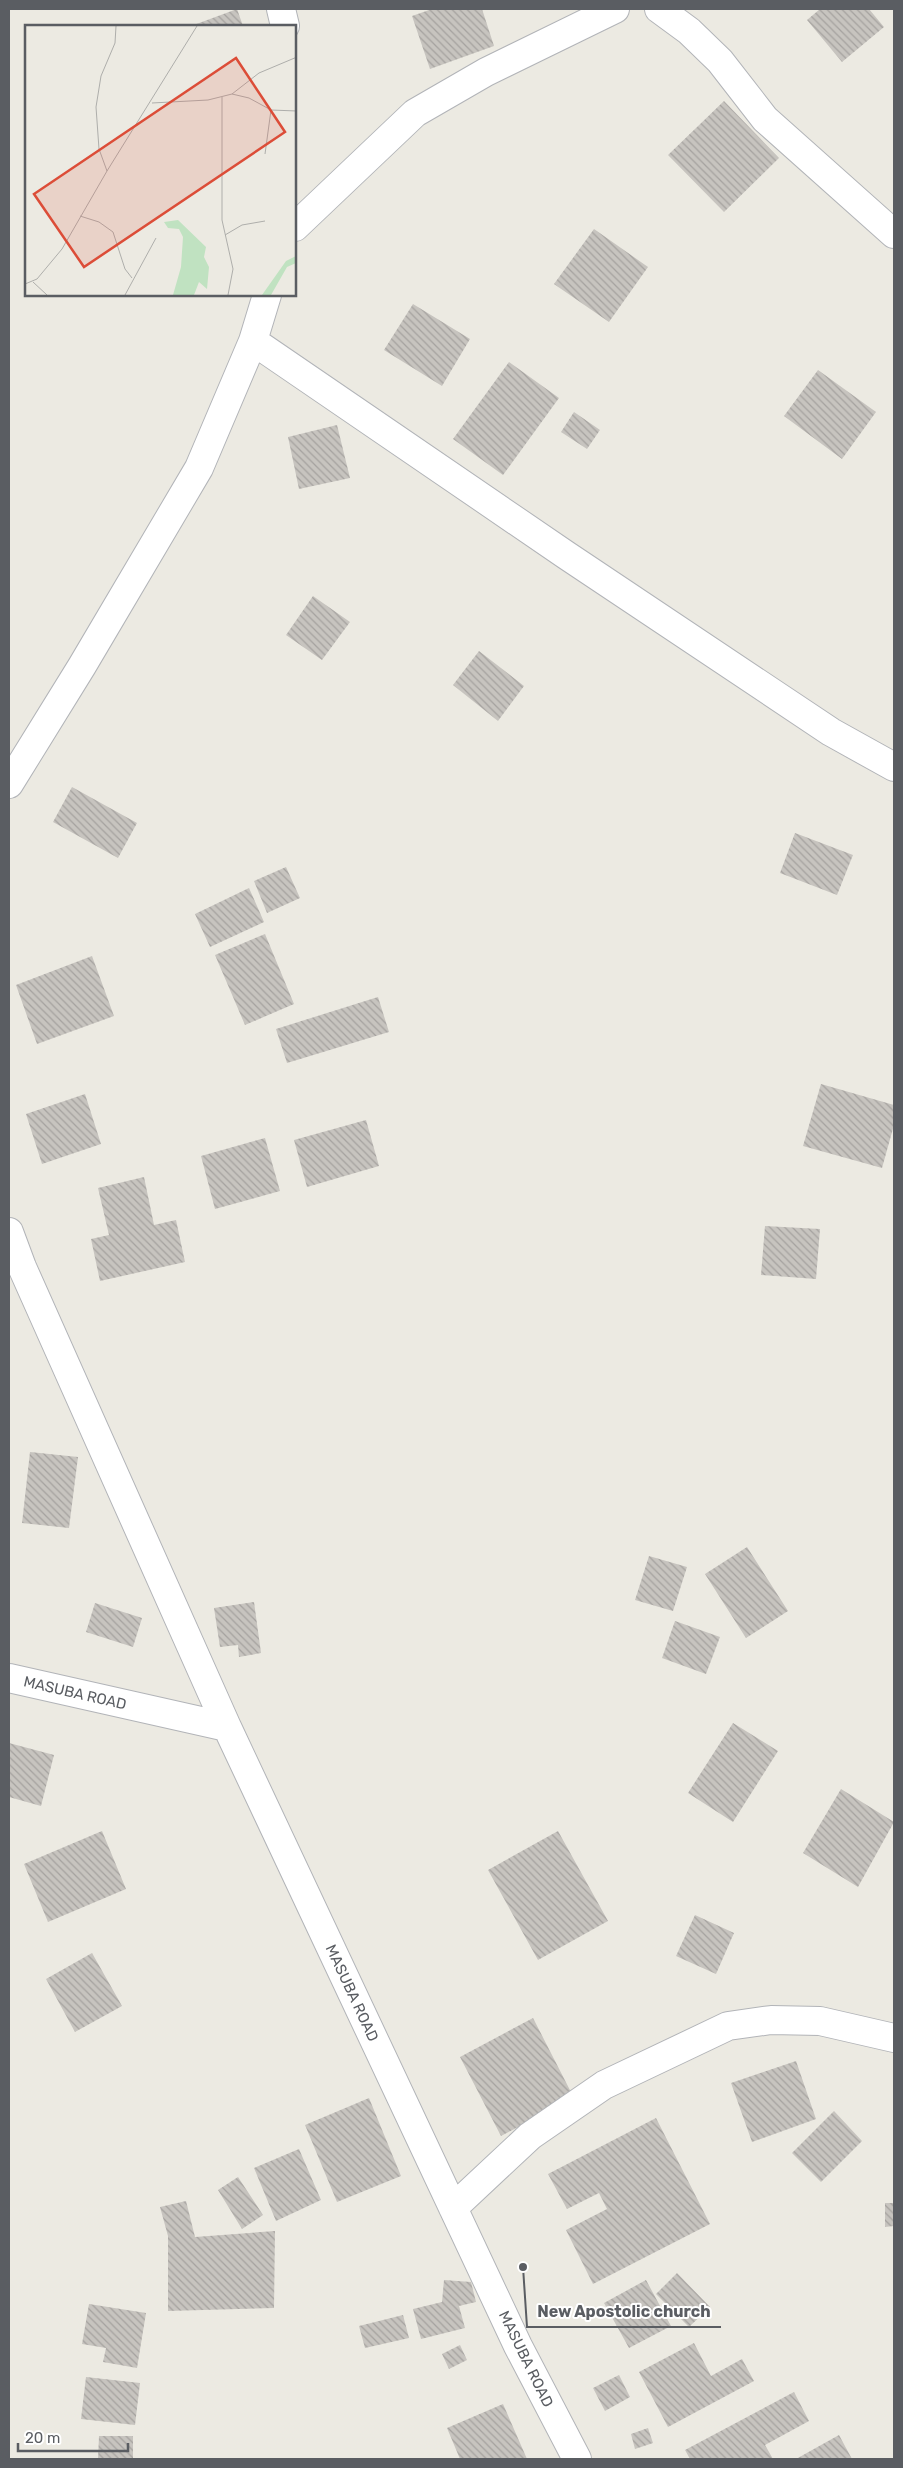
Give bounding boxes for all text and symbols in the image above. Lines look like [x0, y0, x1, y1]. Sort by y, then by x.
inset map [25, 25, 296, 296]
street label: MASUBA ROAD [22, 1672, 128, 1714]
street label: MASUBA ROAD [322, 1942, 382, 2044]
callout: New Apostolic church [527, 2296, 721, 2327]
text: New Apostolic church [537, 2302, 711, 2321]
street label: MASUBA ROAD [495, 2308, 557, 2410]
scale bar [18, 2420, 128, 2452]
text: 20 m [25, 2429, 60, 2447]

